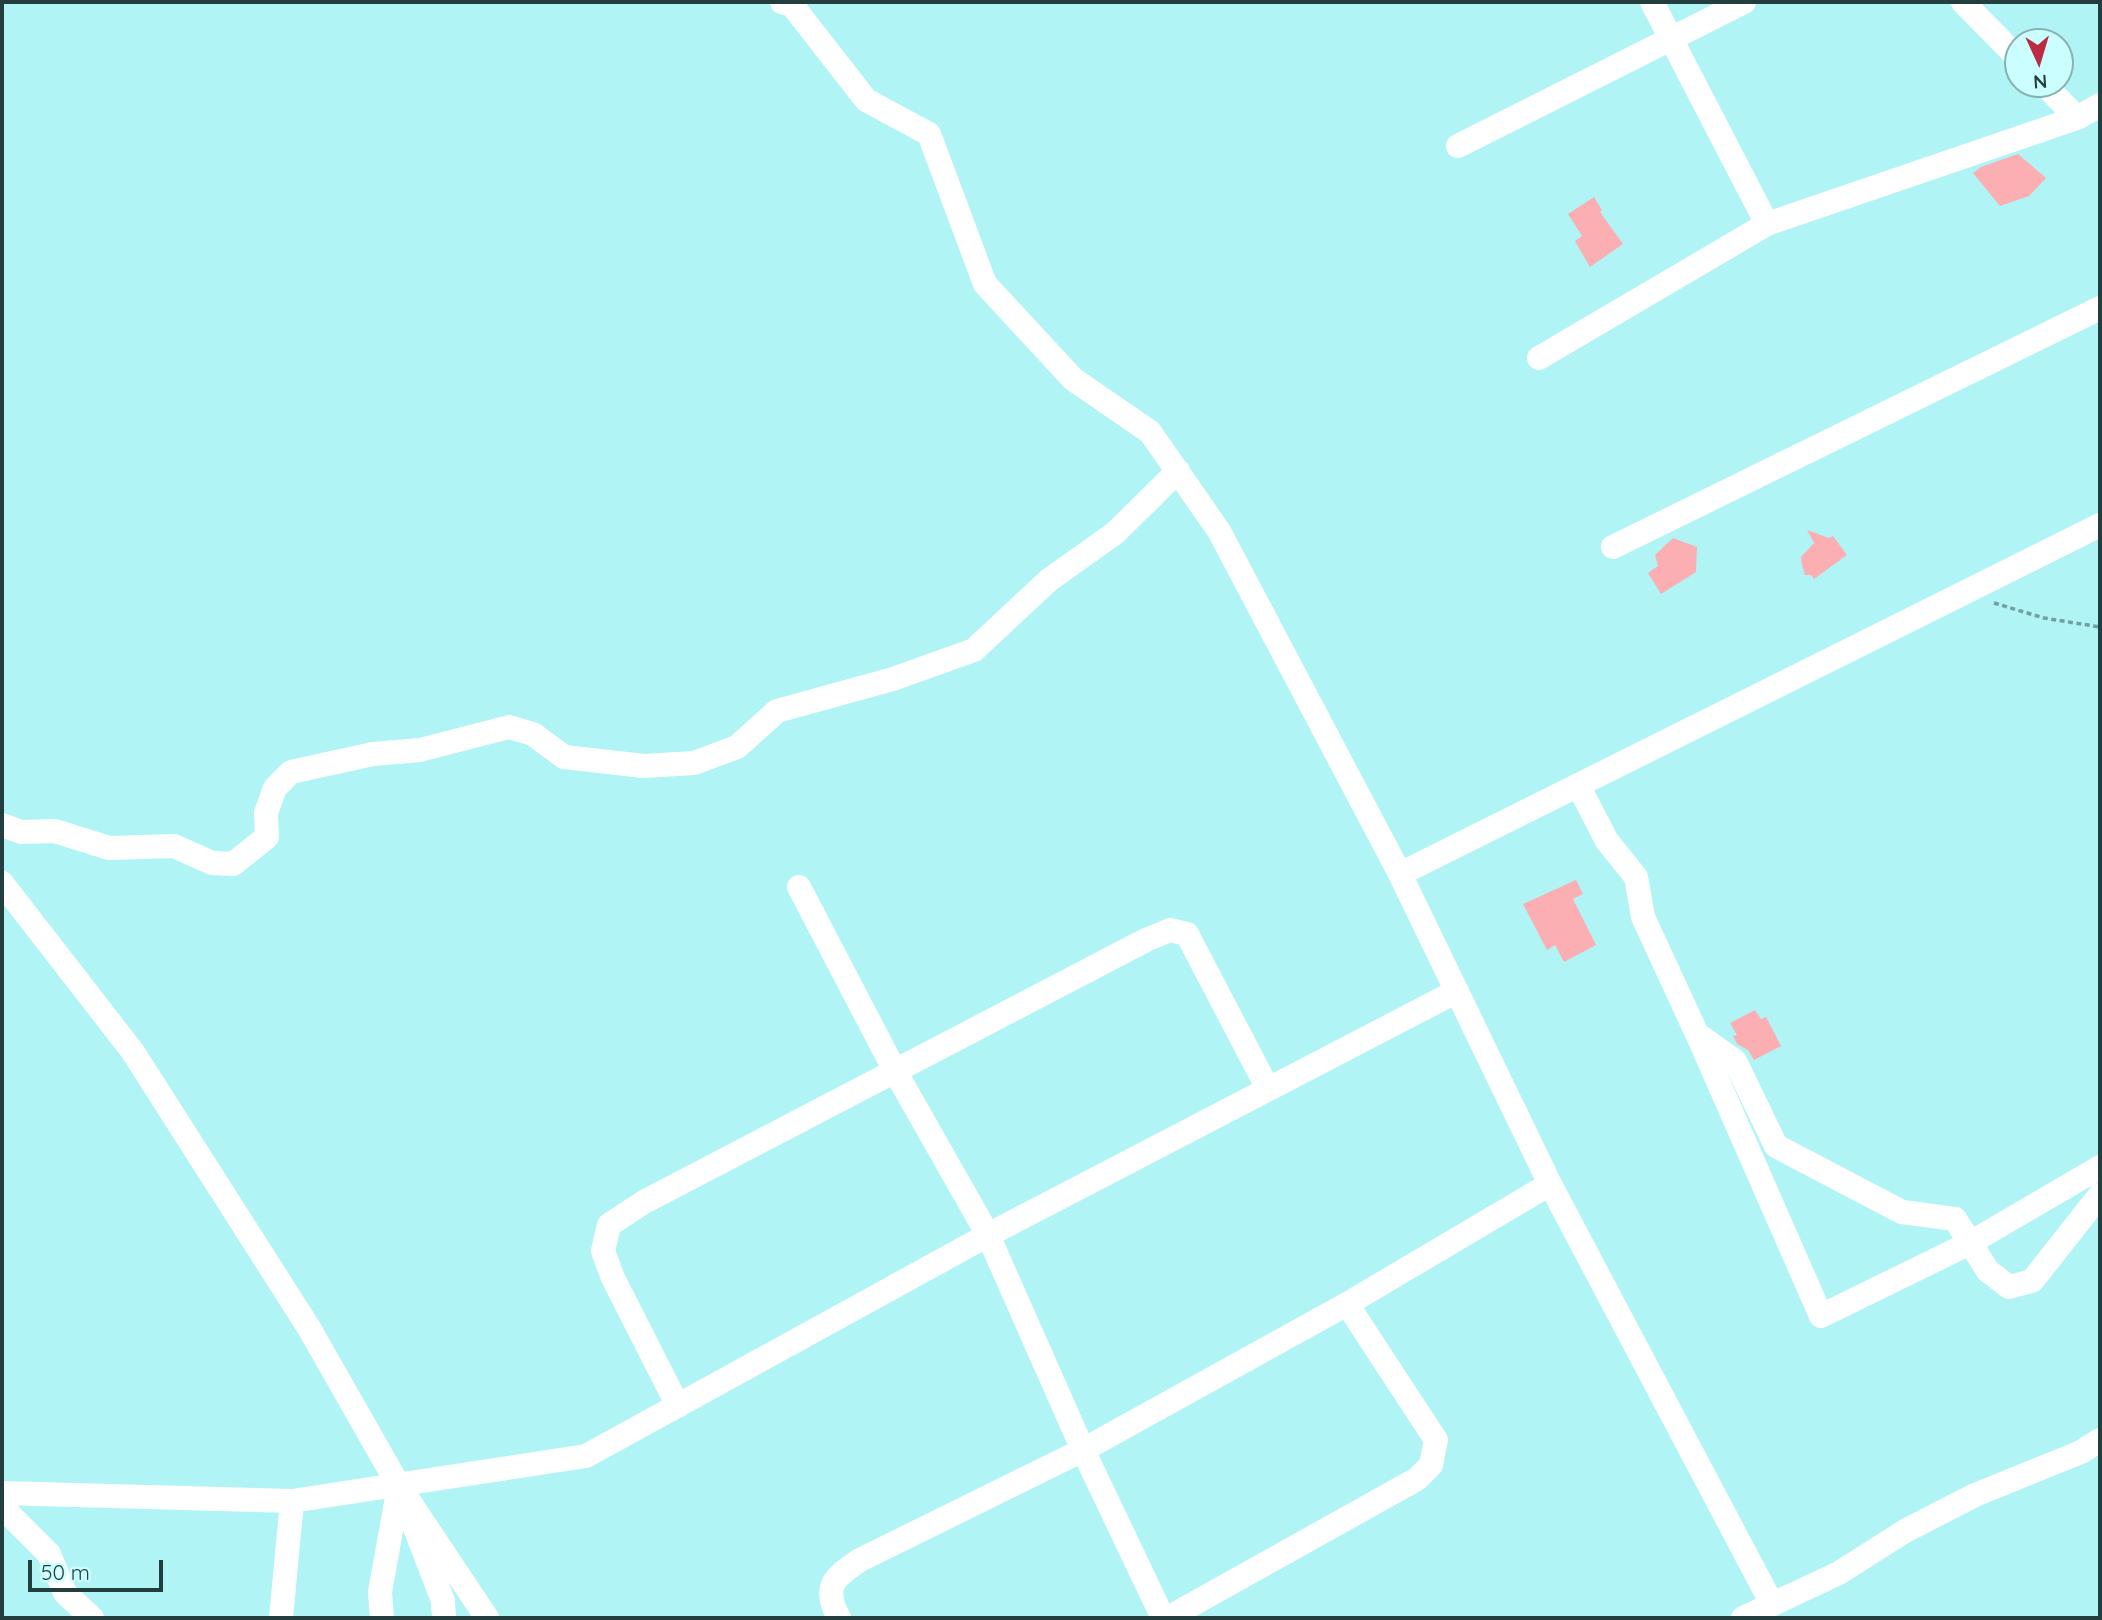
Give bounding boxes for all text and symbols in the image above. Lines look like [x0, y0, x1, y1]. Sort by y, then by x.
north arrow [2004, 28, 2074, 98]
text: N [2033, 69, 2048, 94]
scale bar [32, 1546, 166, 1590]
text: 50 m [41, 1559, 90, 1585]

